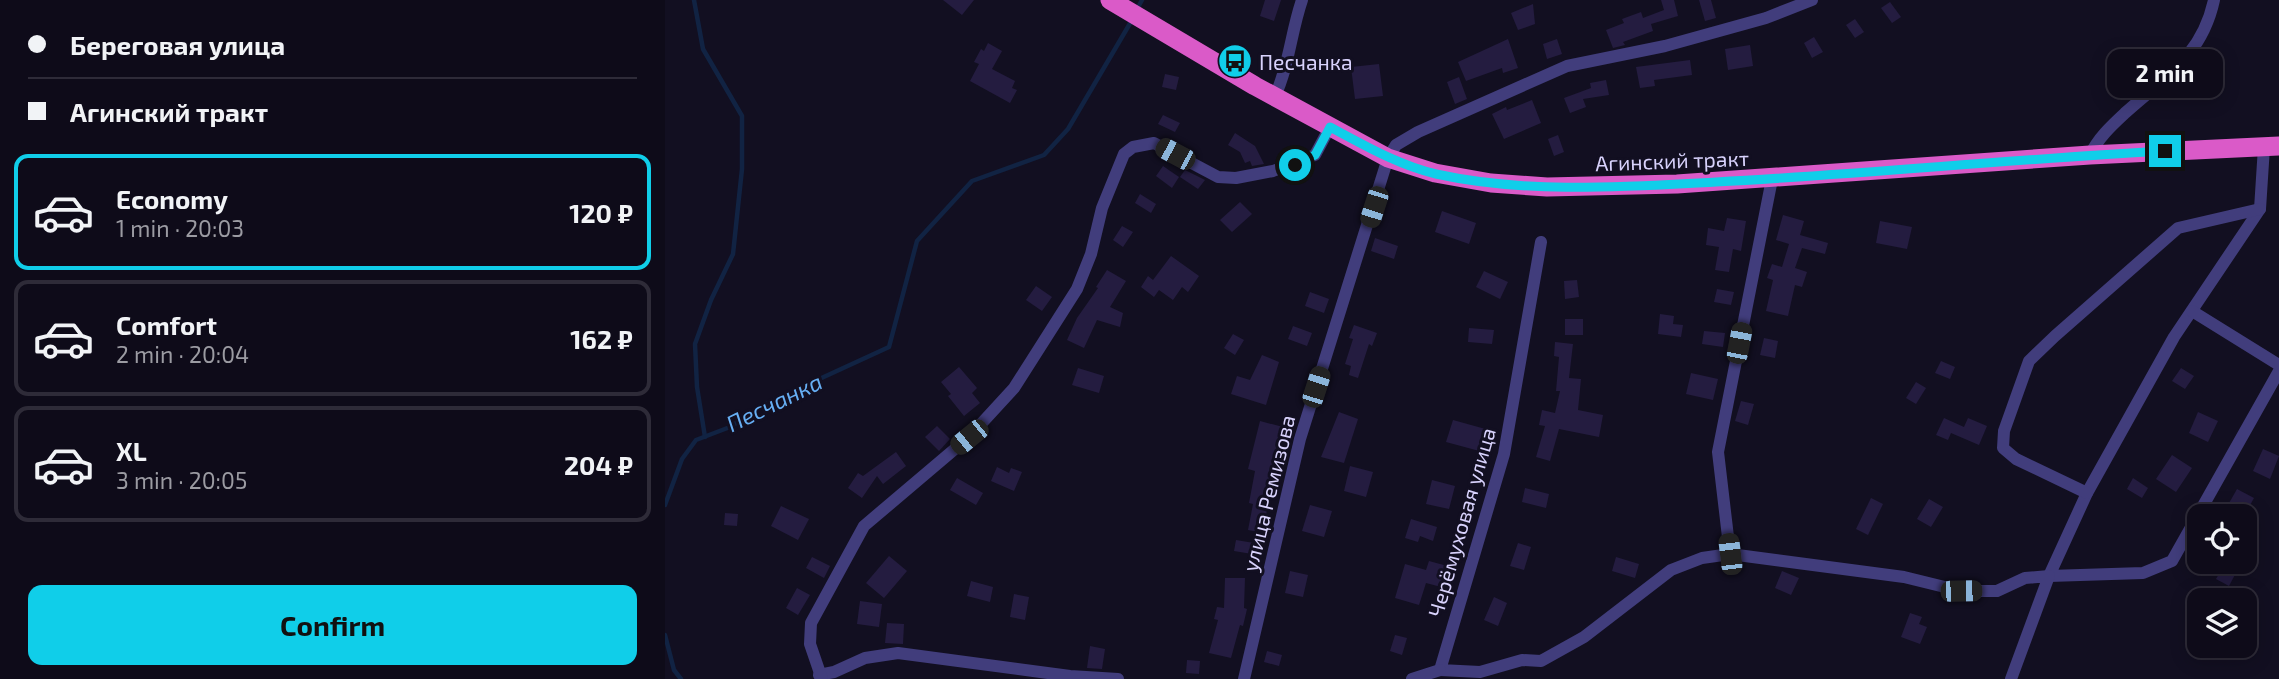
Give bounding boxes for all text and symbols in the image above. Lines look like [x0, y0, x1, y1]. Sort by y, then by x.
text: Береговая улица [70, 29, 285, 60]
bus stop icon: Песчанка [1216, 42, 1254, 80]
place label: Песчанка [1259, 49, 1353, 74]
callout: 2 min [2107, 50, 2223, 99]
text: 2 min [2136, 59, 2194, 87]
text: Агинский тракт [70, 96, 268, 127]
car [1152, 135, 1199, 173]
route end [2149, 135, 2181, 167]
street label: Агинский тракт [1595, 145, 1749, 175]
route start [1279, 149, 1311, 181]
icon: car [32, 181, 95, 244]
text: Economy [116, 183, 228, 214]
car [1358, 184, 1391, 230]
text: 120 ₽ [569, 197, 633, 228]
text: 1 min · 20:03 [116, 214, 244, 242]
icon: car [32, 307, 95, 370]
text: Comfort [116, 309, 217, 340]
car [1725, 320, 1754, 366]
text: 162 ₽ [570, 323, 633, 354]
text: 2 min · 20:04 [116, 340, 249, 368]
car [1300, 364, 1333, 410]
water label: Песчанка [721, 367, 827, 437]
street label: улица Ремизова [1236, 412, 1301, 574]
car [947, 416, 992, 458]
street label: Черёмуховая улица [1422, 424, 1501, 620]
icon: car [32, 433, 95, 496]
text: XL [116, 435, 147, 466]
text: 204 ₽ [564, 449, 633, 480]
text: 3 min · 20:05 [116, 466, 247, 494]
map controls [2187, 504, 2257, 658]
button: locate [2187, 504, 2257, 574]
car [1718, 532, 1743, 576]
car [1940, 580, 1983, 602]
button: Confirm [28, 585, 637, 665]
button: layers [2187, 588, 2257, 658]

